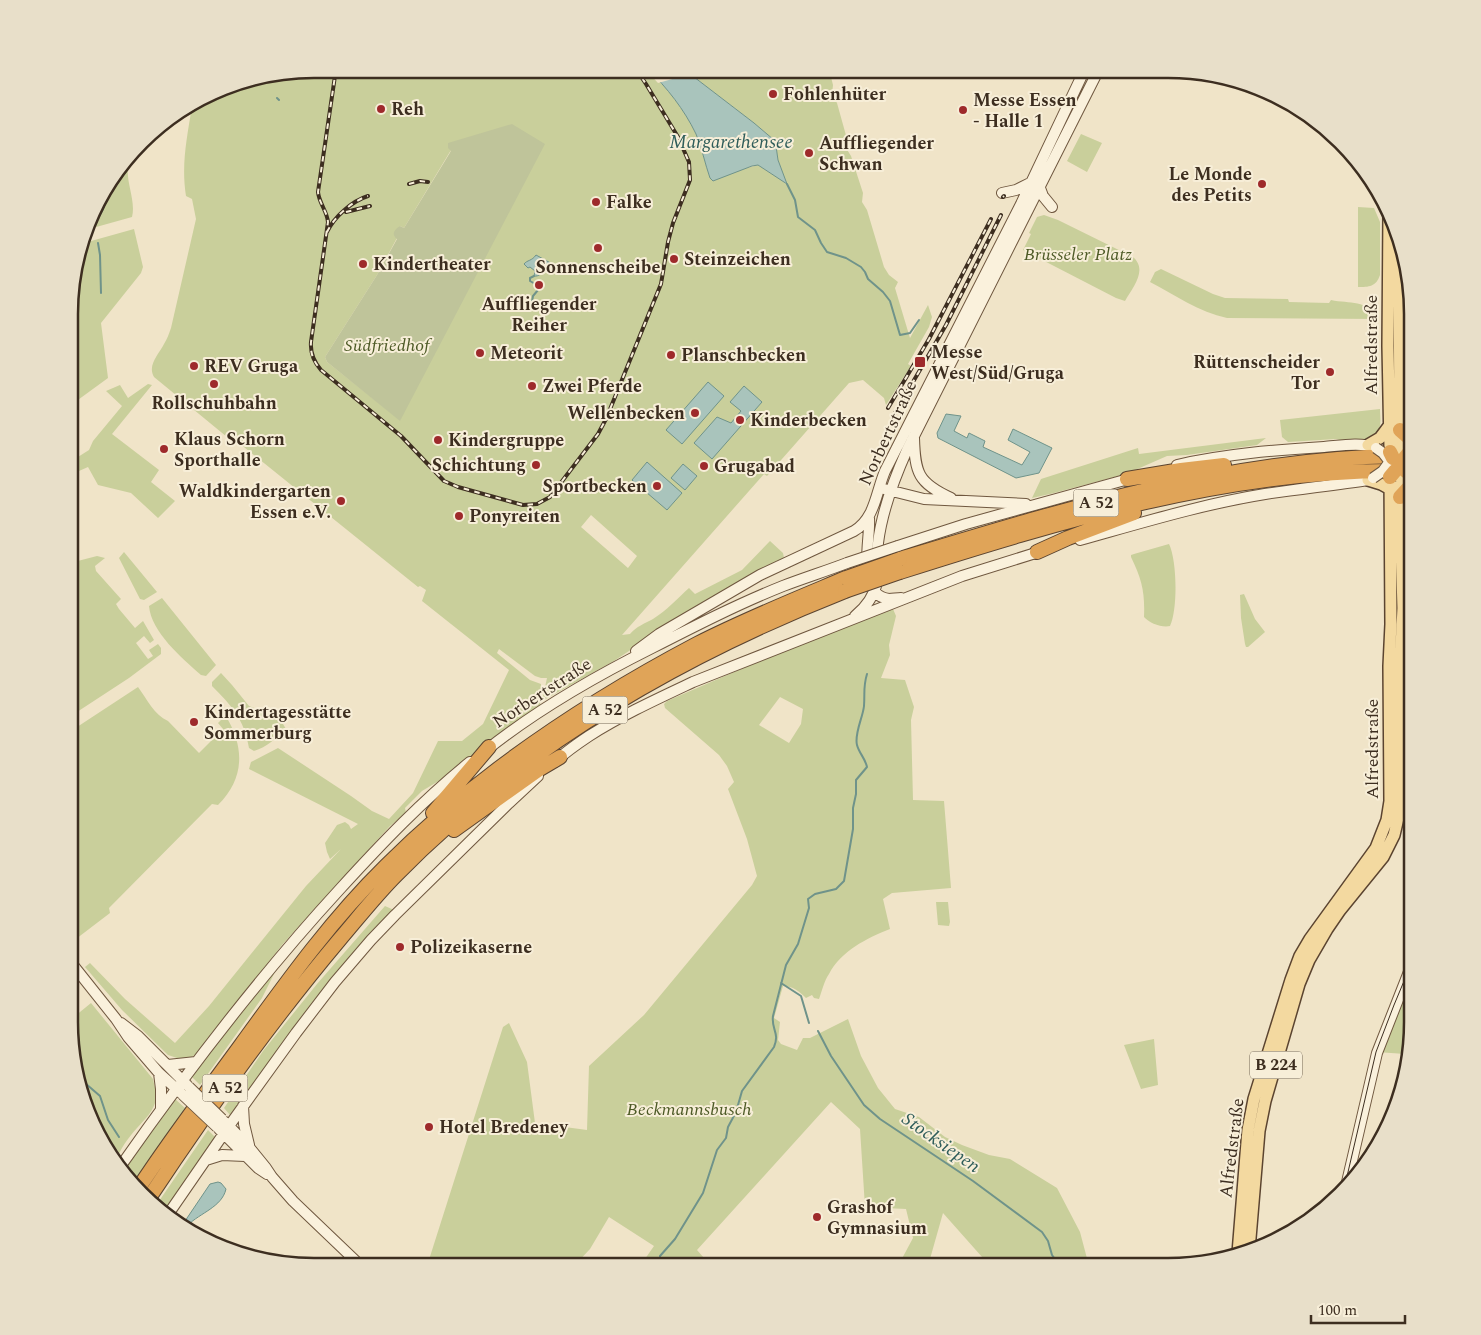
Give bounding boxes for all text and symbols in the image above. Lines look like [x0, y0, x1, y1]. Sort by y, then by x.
place label: Fohlenhüter [783, 81, 886, 108]
place label: Messe Essen - Halle 1 [973, 87, 1077, 135]
marker: Fohlenhüter [767, 88, 779, 100]
place label: Reh [391, 96, 424, 123]
marker: Reh [375, 103, 387, 115]
marker: Messe Essen - Halle 1 [957, 104, 969, 116]
water label: Margarethensee [669, 128, 793, 157]
place label: Auffliegender Schwan [819, 130, 934, 178]
marker: Auffliegender Schwan [803, 147, 815, 159]
place label: Le Monde des Petits [1169, 161, 1252, 209]
marker: Le Monde des Petits [1256, 178, 1268, 190]
place label: Falke [606, 189, 652, 216]
marker: Falke [590, 196, 602, 208]
park label: Brüsseler Platz [1024, 241, 1132, 268]
marker: Sonnenscheibe [592, 242, 604, 254]
place label: Steinzeichen [684, 246, 791, 273]
place label: Kindertheater [373, 251, 491, 278]
marker: Steinzeichen [668, 253, 680, 265]
place label: Sonnenscheibe [536, 254, 660, 281]
marker: Kindertheater [357, 258, 369, 270]
marker: Auffliegender Reiher [533, 279, 545, 291]
place label: Auffliegender Reiher [481, 291, 597, 339]
street label: Alfredstraße [1358, 295, 1385, 395]
park label: Südfriedhof [344, 332, 433, 359]
place label: Messe West/Süd/Gruga [931, 339, 1065, 387]
place label: Meteorit [490, 340, 563, 367]
place label: Planschbecken [681, 342, 806, 369]
marker: Meteorit [474, 347, 486, 359]
marker: Planschbecken [665, 349, 677, 361]
place label: Rüttenscheider Tor [1193, 349, 1320, 397]
place label: REV Gruga [204, 353, 299, 380]
marker: Messe West/Süd/Gruga [913, 355, 927, 369]
marker: REV Gruga [188, 360, 200, 372]
marker: Rüttenscheider Tor [1324, 366, 1336, 378]
place label: Zwei Pferde [542, 373, 642, 400]
street label: Norbertstraße [852, 376, 924, 490]
marker: Rollschuhbahn [208, 378, 220, 390]
marker: Zwei Pferde [526, 380, 538, 392]
place label: Rollschuhbahn [151, 390, 277, 417]
place label: Wellenbecken [567, 400, 685, 427]
marker: Wellenbecken [689, 407, 701, 419]
place label: Kinderbecken [750, 407, 867, 434]
marker: Kinderbecken [734, 414, 746, 426]
place label: Klaus Schorn Sporthalle [174, 426, 285, 474]
place label: Kindergruppe [448, 427, 564, 454]
marker: Kindergruppe [432, 434, 444, 446]
marker: Klaus Schorn Sporthalle [158, 443, 170, 455]
place label: Schichtung [432, 452, 526, 479]
place label: Grugabad [714, 453, 796, 480]
marker: Schichtung [530, 459, 542, 471]
marker: Grugabad [698, 460, 710, 472]
place label: Sportbecken [542, 473, 647, 500]
place label: Waldkindergarten Essen e.V. [179, 478, 331, 526]
marker: Sportbecken [651, 480, 663, 492]
road number: A 52 [1074, 489, 1118, 516]
marker: Waldkindergarten Essen e.V. [335, 495, 347, 507]
place label: Ponyreiten [469, 503, 560, 530]
marker: Ponyreiten [453, 510, 465, 522]
street label: Norbertstraße [487, 651, 597, 735]
road number: A 52 [582, 696, 628, 724]
place label: Kindertagesstätte Sommerburg [204, 699, 351, 747]
street label: Alfredstraße [1359, 699, 1386, 799]
marker: Kindertagesstätte Sommerburg [188, 716, 200, 728]
place label: Polizeikaserne [410, 934, 532, 961]
marker: Polizeikaserne [394, 941, 406, 953]
road number: B 224 [1250, 1052, 1302, 1078]
road number: A 52 [202, 1074, 248, 1102]
park label: Beckmannsbusch [626, 1096, 752, 1123]
street label: Alfredstraße [1212, 1096, 1252, 1200]
water label: Stocksiepen [896, 1105, 986, 1181]
place label: Hotel Bredeney [439, 1114, 569, 1141]
marker: Hotel Bredeney [423, 1121, 435, 1133]
place label: Grashof Gymnasium [827, 1194, 927, 1242]
marker: Grashof Gymnasium [811, 1211, 823, 1223]
scale bar [1311, 1292, 1405, 1324]
text: 100 m [1318, 1299, 1357, 1322]

